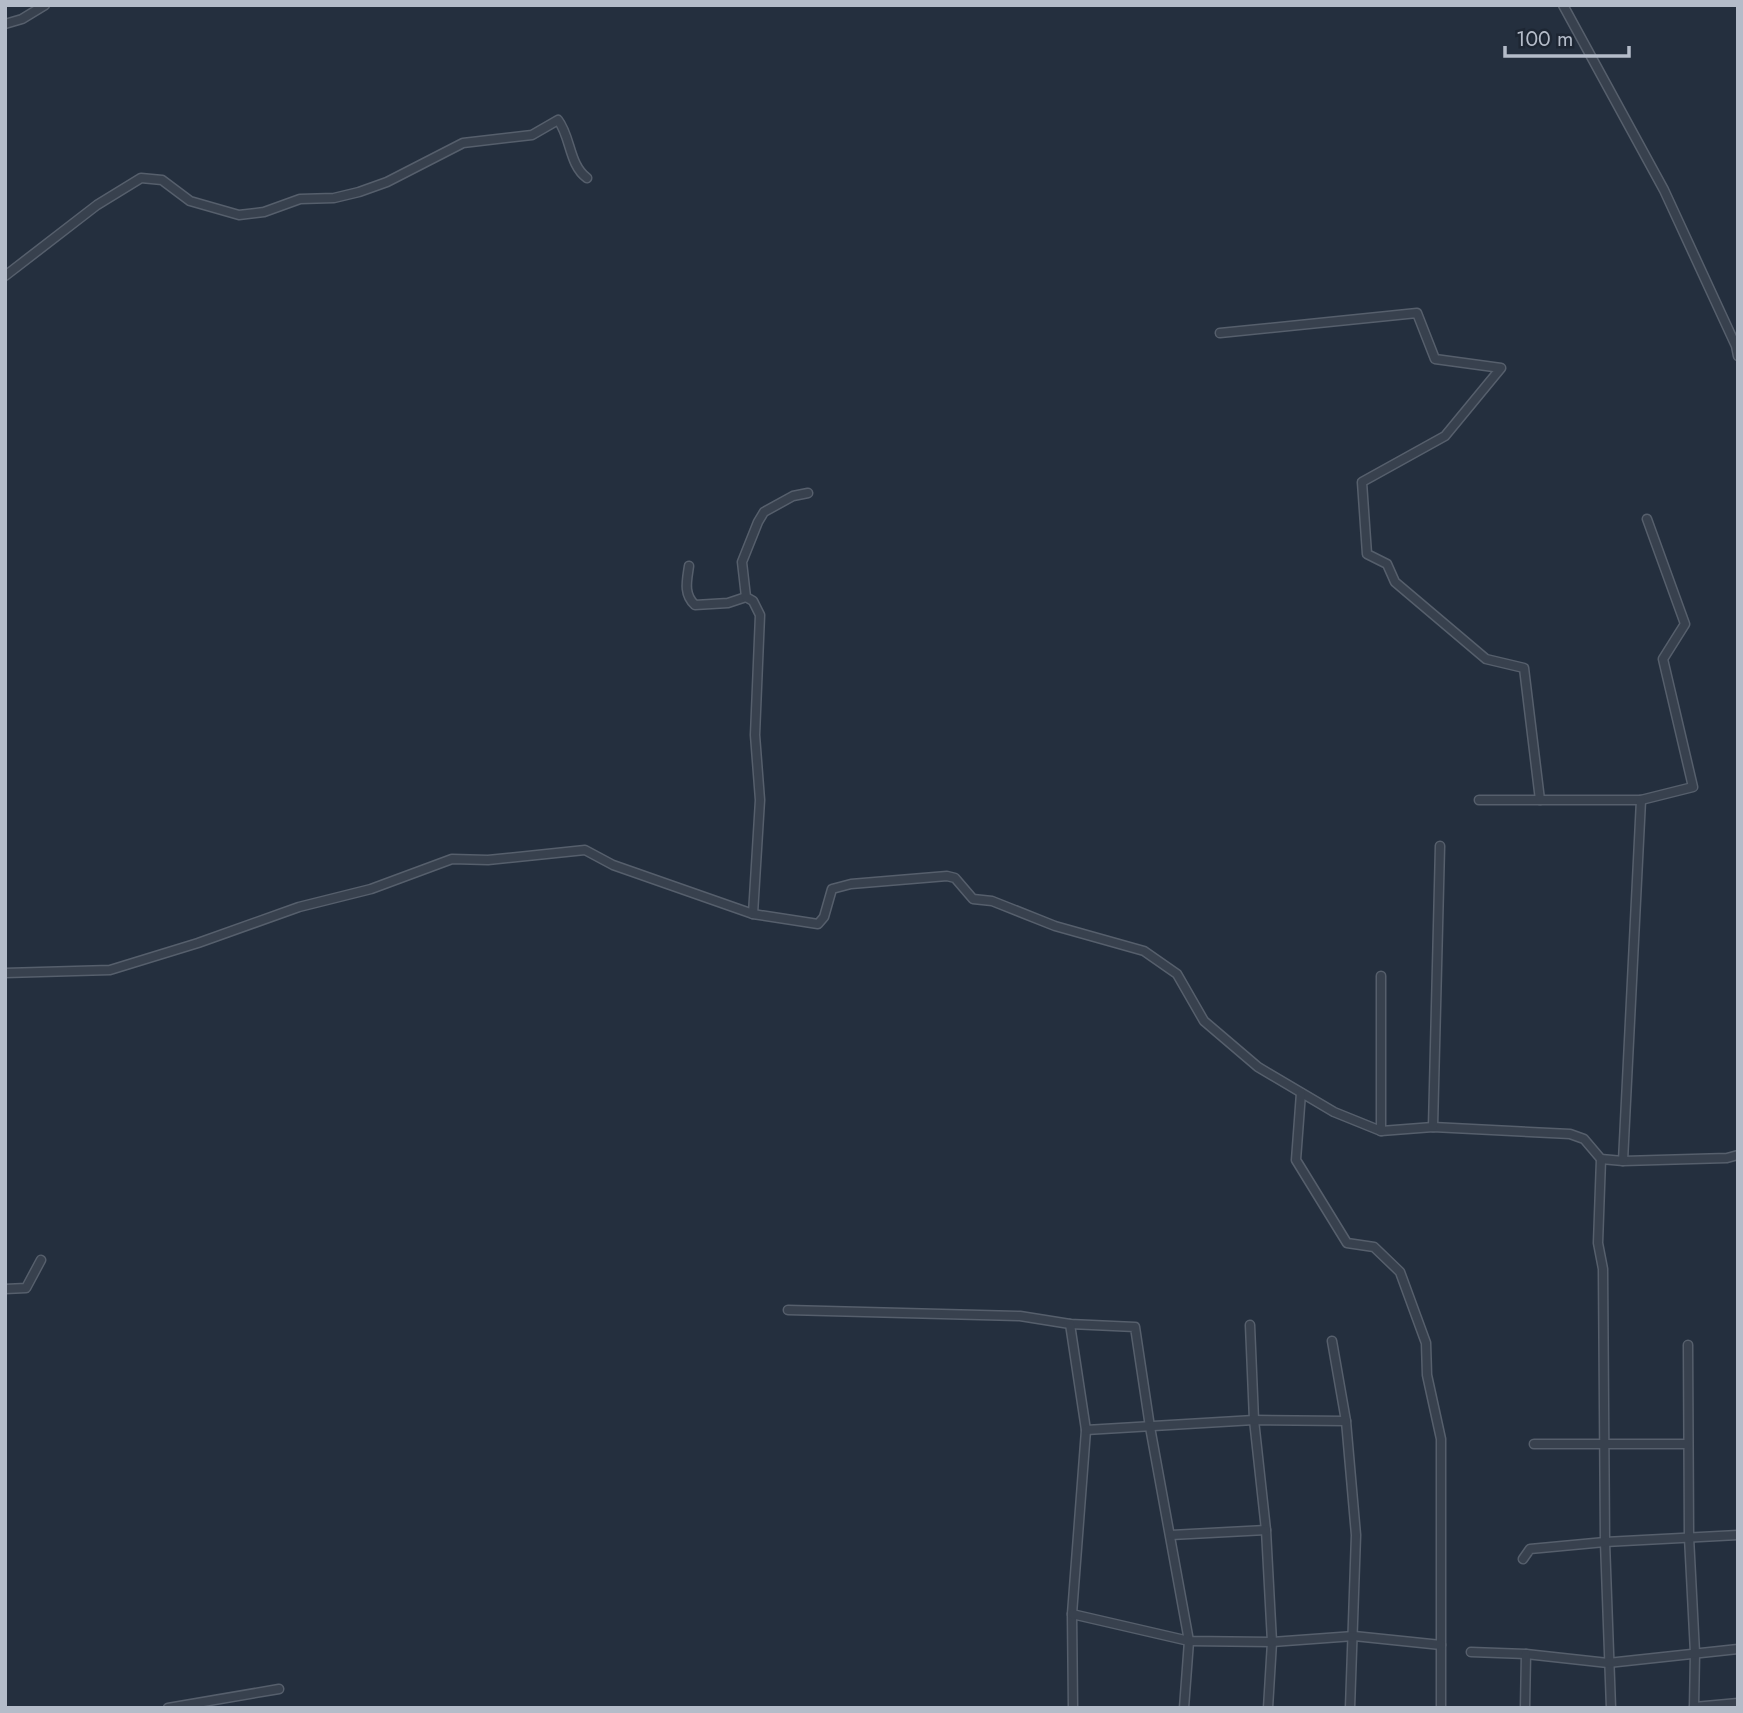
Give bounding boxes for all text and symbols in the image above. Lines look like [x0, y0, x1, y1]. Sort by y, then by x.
scale bar [1505, 14, 1629, 58]
text: 100 m [1516, 24, 1573, 54]

